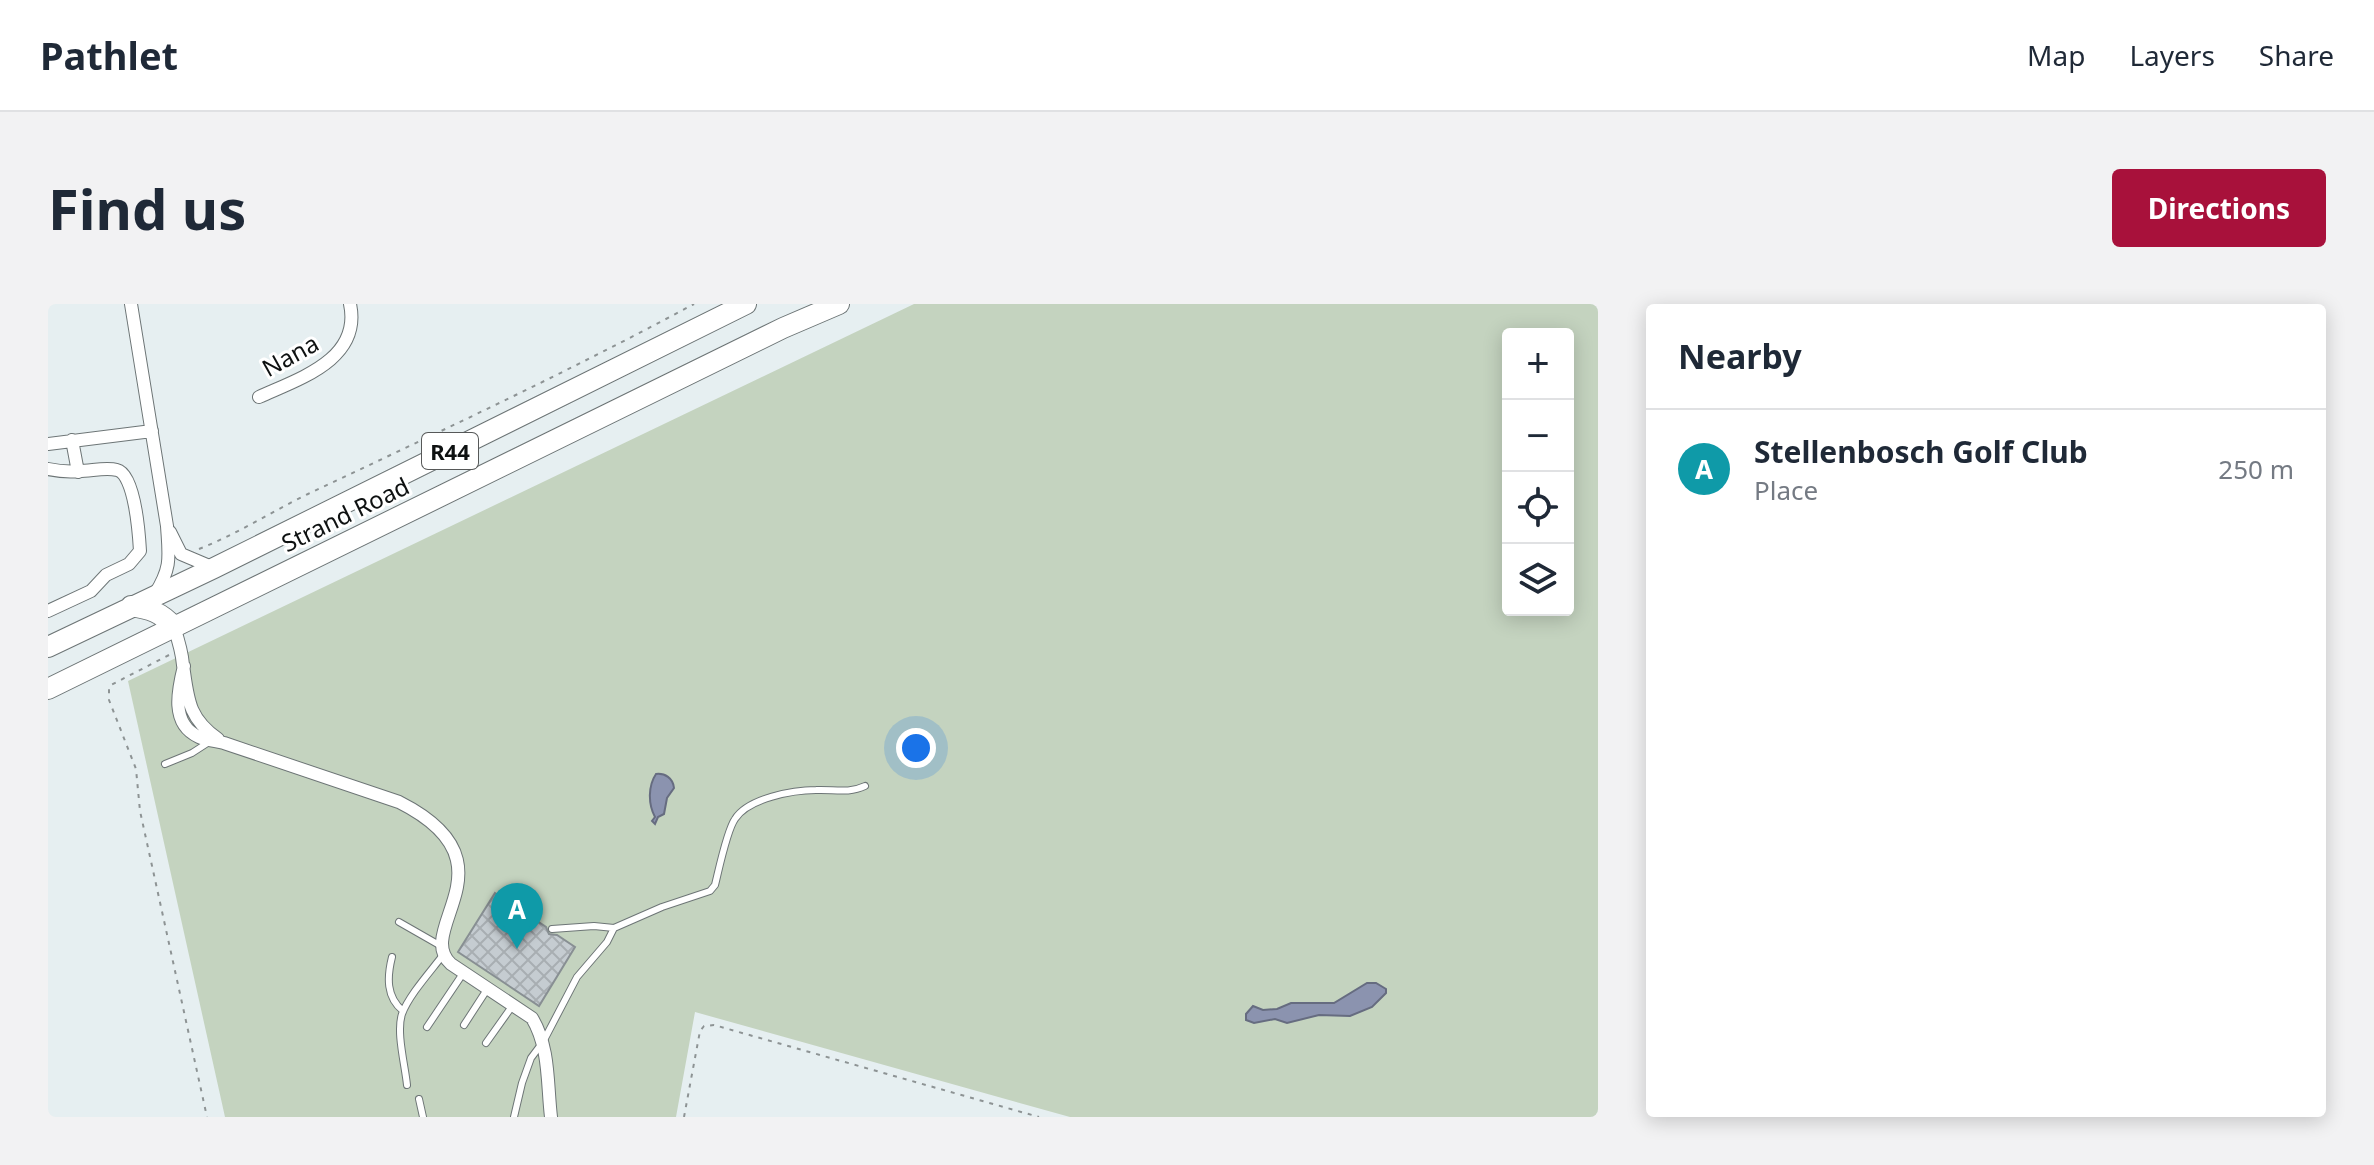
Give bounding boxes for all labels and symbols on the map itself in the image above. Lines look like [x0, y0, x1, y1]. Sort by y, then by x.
street label: Nana [256, 326, 324, 384]
road number: R44 [422, 433, 478, 469]
street label: Strand Road [276, 469, 414, 559]
your location [896, 728, 936, 768]
pin: A [491, 883, 543, 949]

